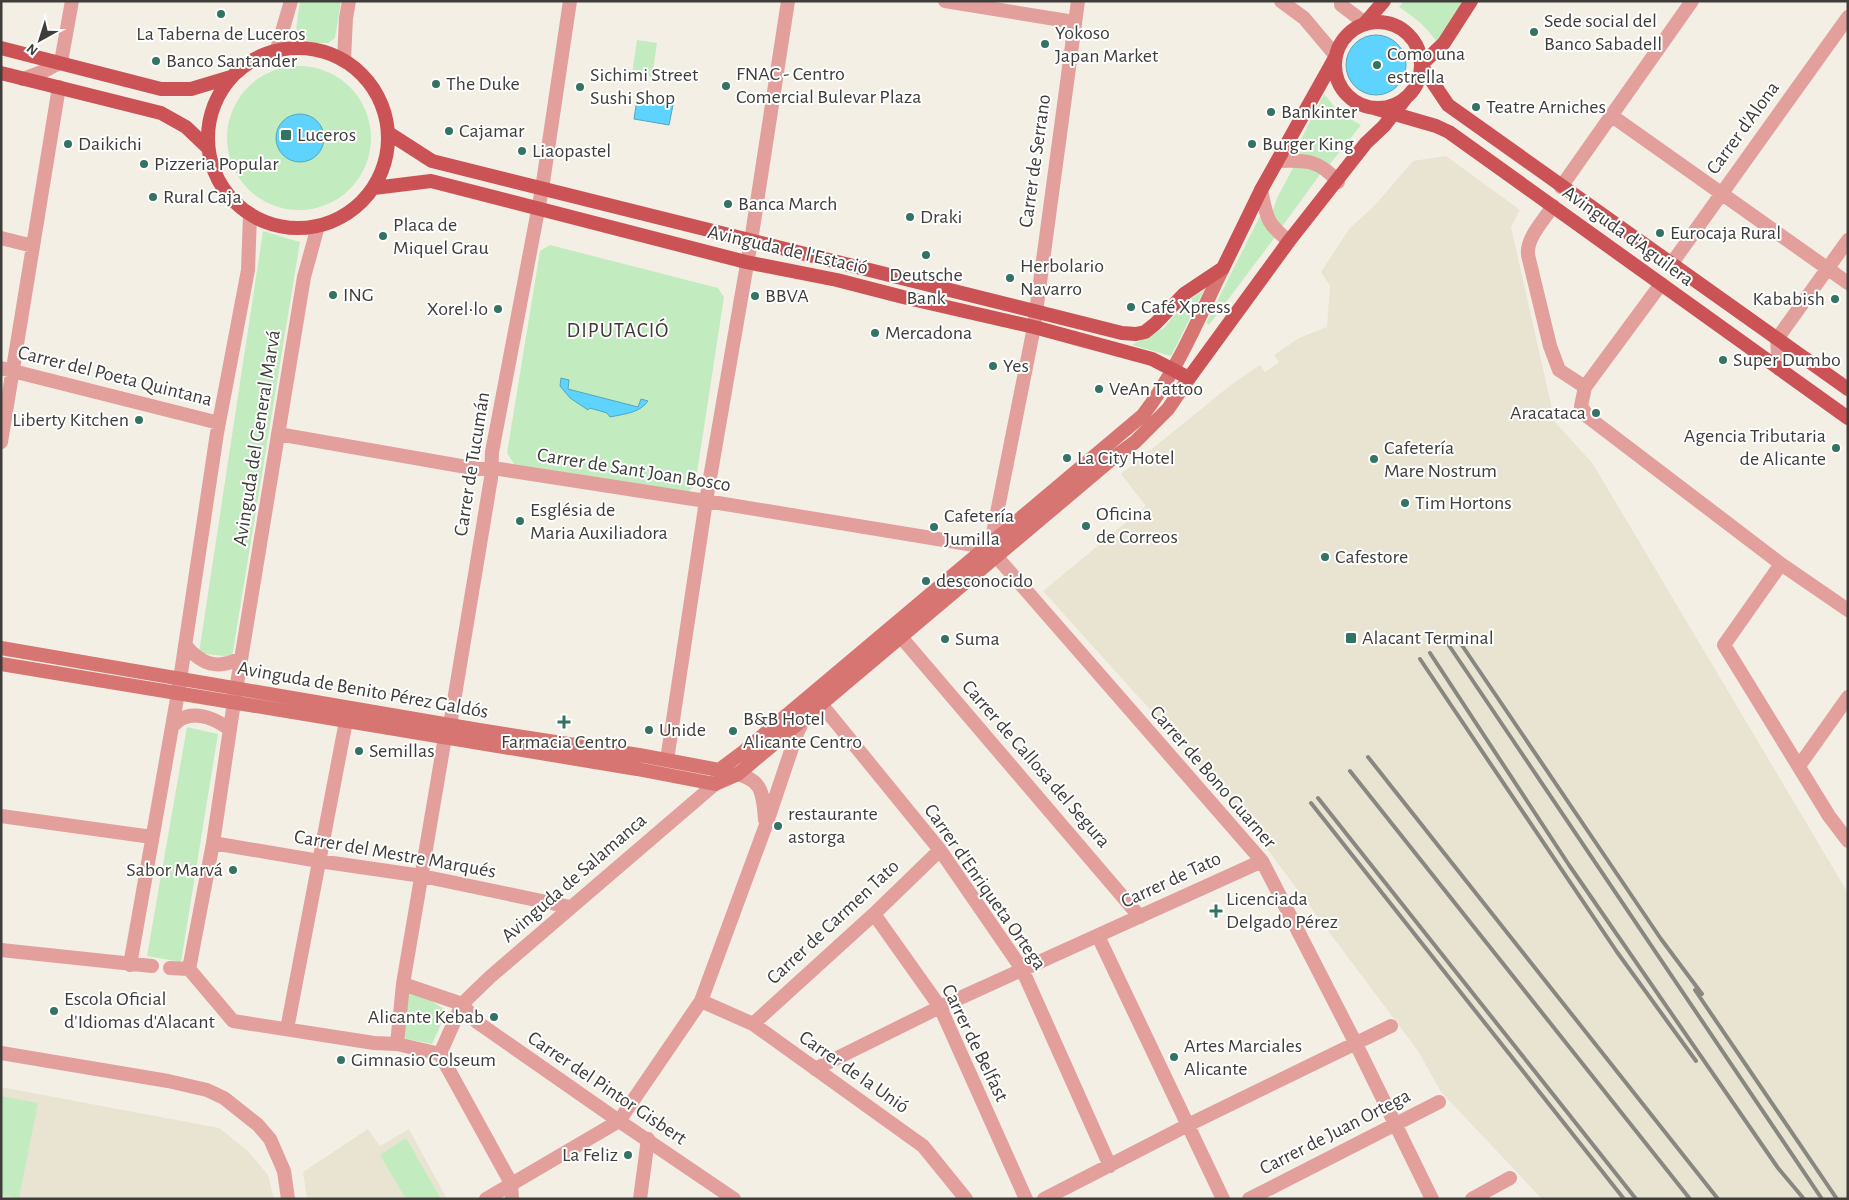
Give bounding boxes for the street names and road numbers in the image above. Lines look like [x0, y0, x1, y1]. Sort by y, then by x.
street label: Carrer d'Alona [1703, 78, 1783, 178]
street label: Carrer de Serrano [1016, 93, 1054, 229]
street label: Avinguda d'Aguilera [1559, 182, 1697, 290]
street label: Avinguda de l'Estació [706, 222, 870, 278]
street label: Avinguda del General Marvá [230, 329, 284, 547]
street label: Carrer del Poeta Quintana [16, 342, 214, 410]
street label: Carrer de Tucumán [451, 390, 493, 538]
street label: Carrer de Sant Joan Bosco [536, 445, 732, 495]
street label: Avinguda de Benito Pérez Galdós [236, 658, 490, 722]
street label: Carrer de Callosa del Segura [958, 676, 1114, 852]
street label: Carrer de Bono Guarner [1146, 702, 1280, 852]
street label: Carrer d'Enriqueta Ortega [920, 800, 1050, 974]
street label: Avinguda de Salamanca [498, 810, 650, 946]
street label: Carrer del Mestre Marqués [293, 826, 497, 882]
street label: Carrer de Tato [1118, 848, 1224, 912]
street label: Carrer de Carmen Tato [763, 856, 903, 988]
street label: Carrer de Belfast [938, 981, 1012, 1105]
street label: Carrer del Pintor Gisbert [524, 1027, 691, 1149]
street label: Carrer de la Unió [796, 1027, 912, 1117]
street label: Carrer de Juan Ortega [1256, 1085, 1414, 1179]

